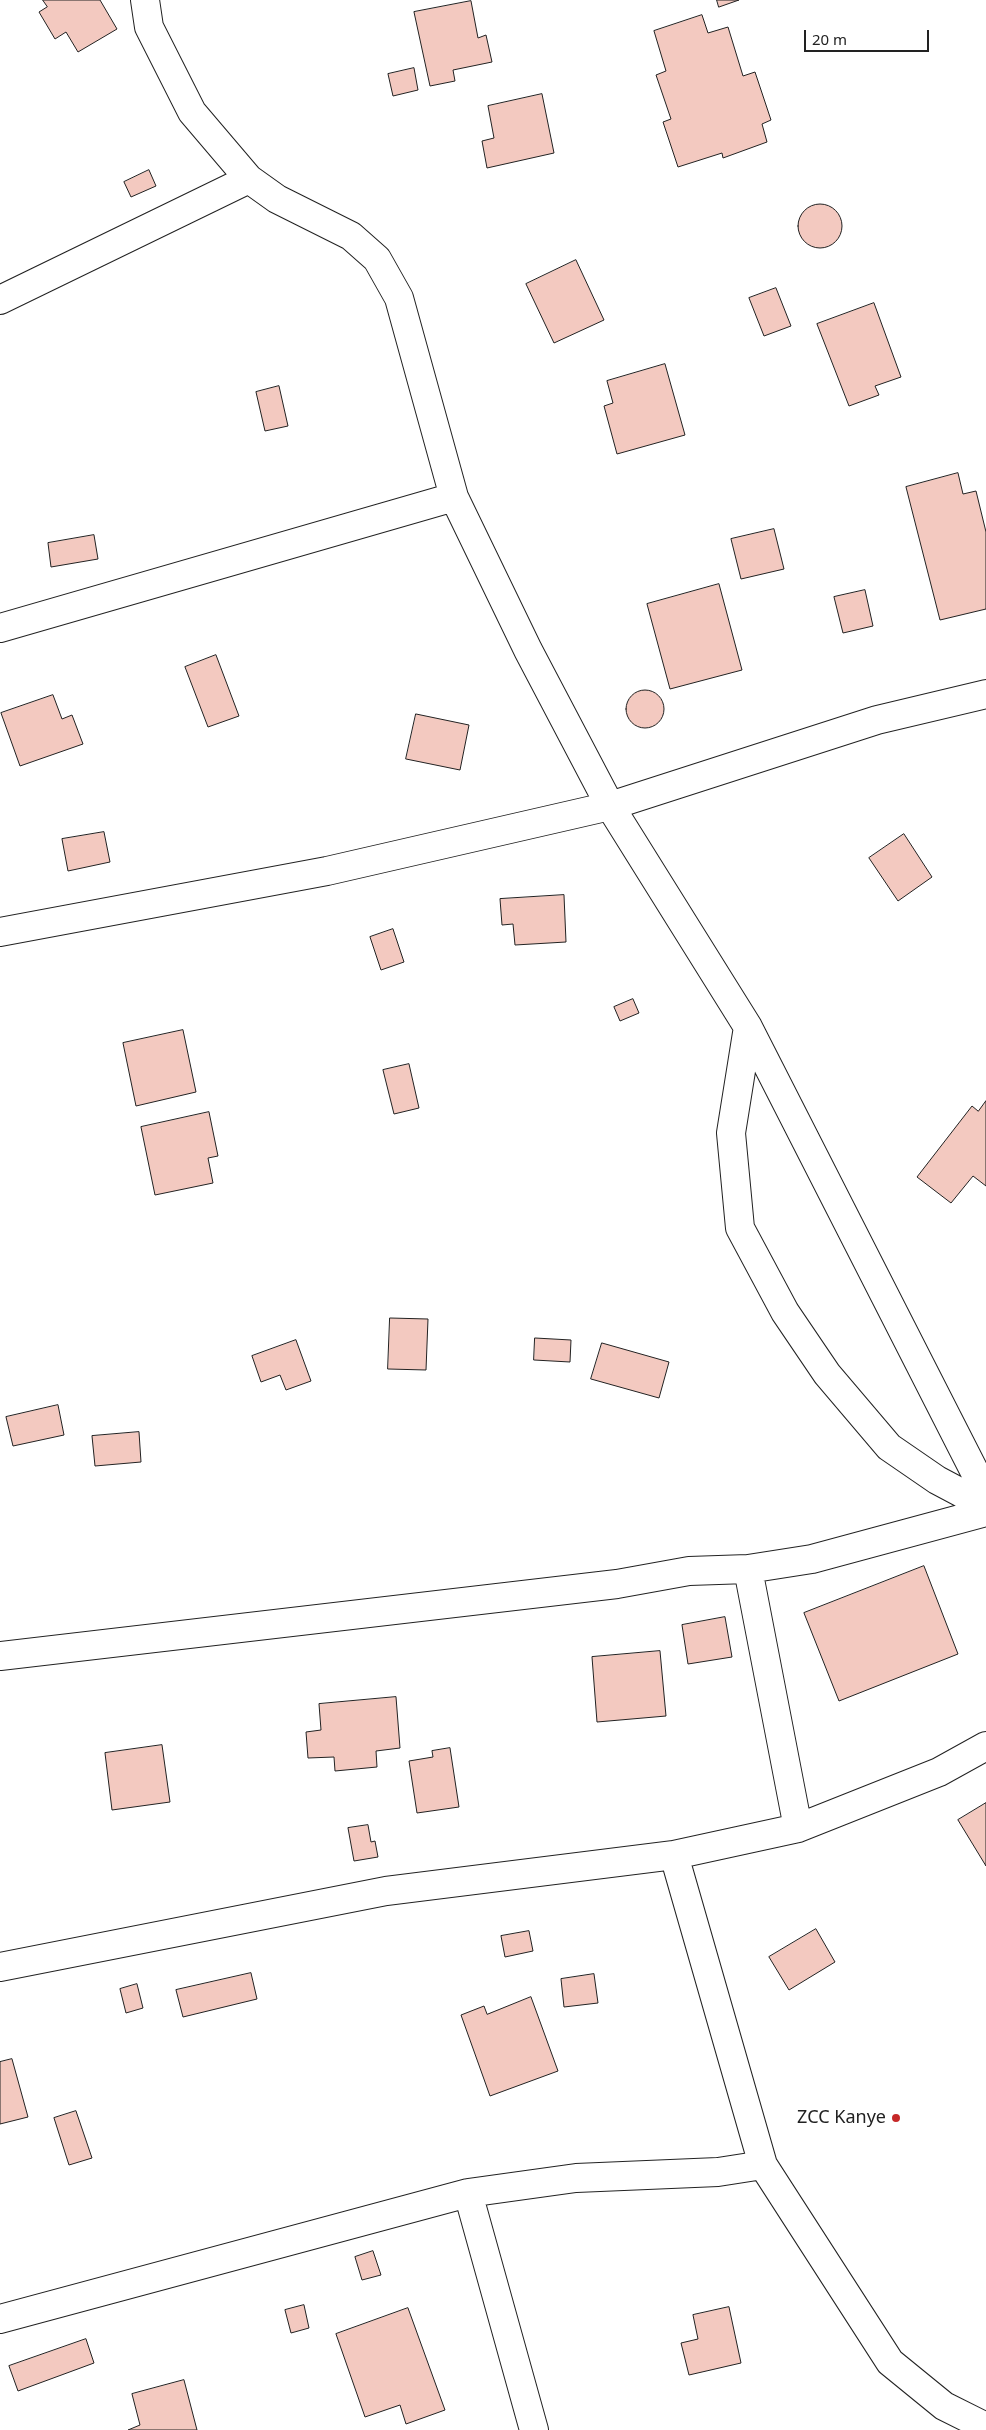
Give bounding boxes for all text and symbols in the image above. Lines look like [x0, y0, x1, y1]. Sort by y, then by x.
scale bar [806, 20, 931, 52]
text: 20 m [812, 29, 847, 49]
place label: ZCC Kanye [797, 2107, 886, 2129]
marker: ZCC Kanye [890, 2112, 902, 2124]

